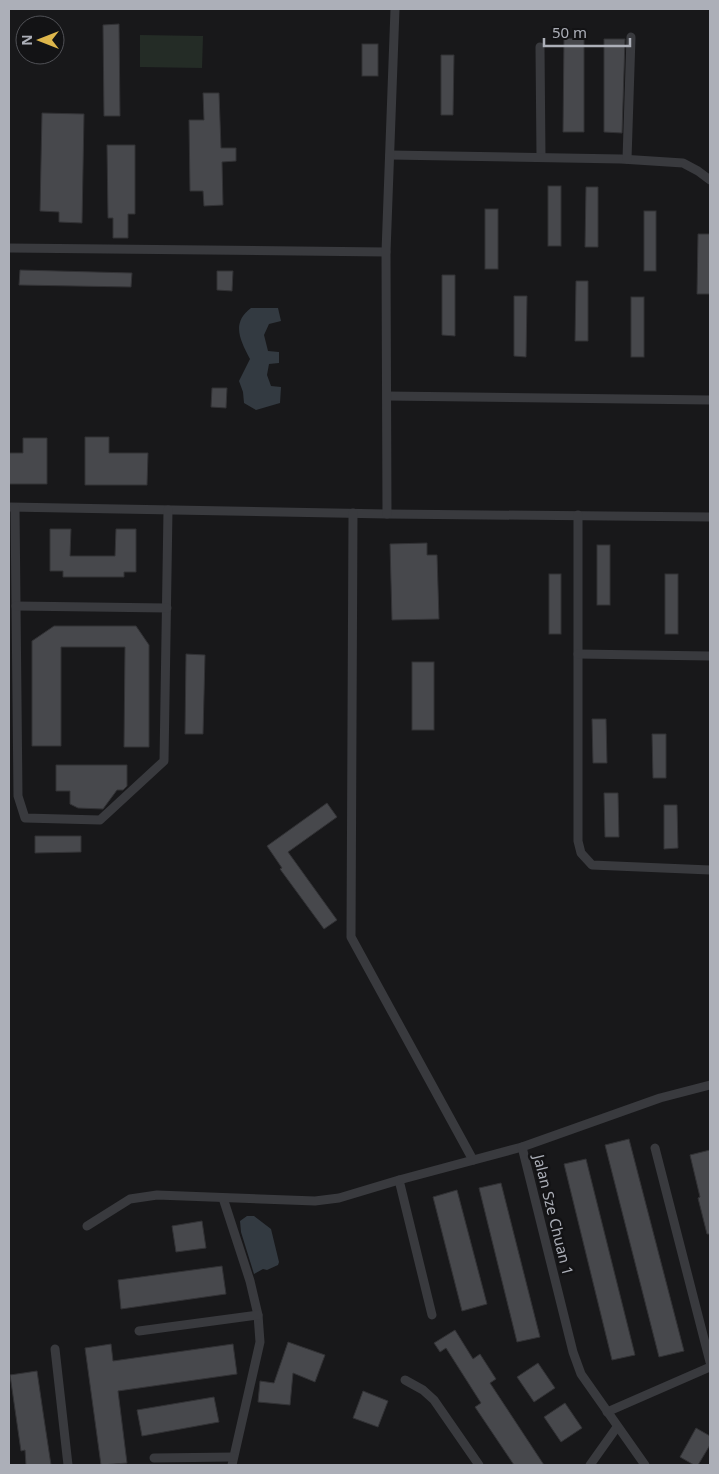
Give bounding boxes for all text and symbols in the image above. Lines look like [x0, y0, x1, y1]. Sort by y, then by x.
north arrow [15, 15, 65, 65]
scale bar [544, 15, 630, 47]
text: 50 m [552, 22, 587, 42]
text: N [17, 34, 36, 46]
street label: Jalan Sze Chuan 1 [529, 1150, 579, 1277]

